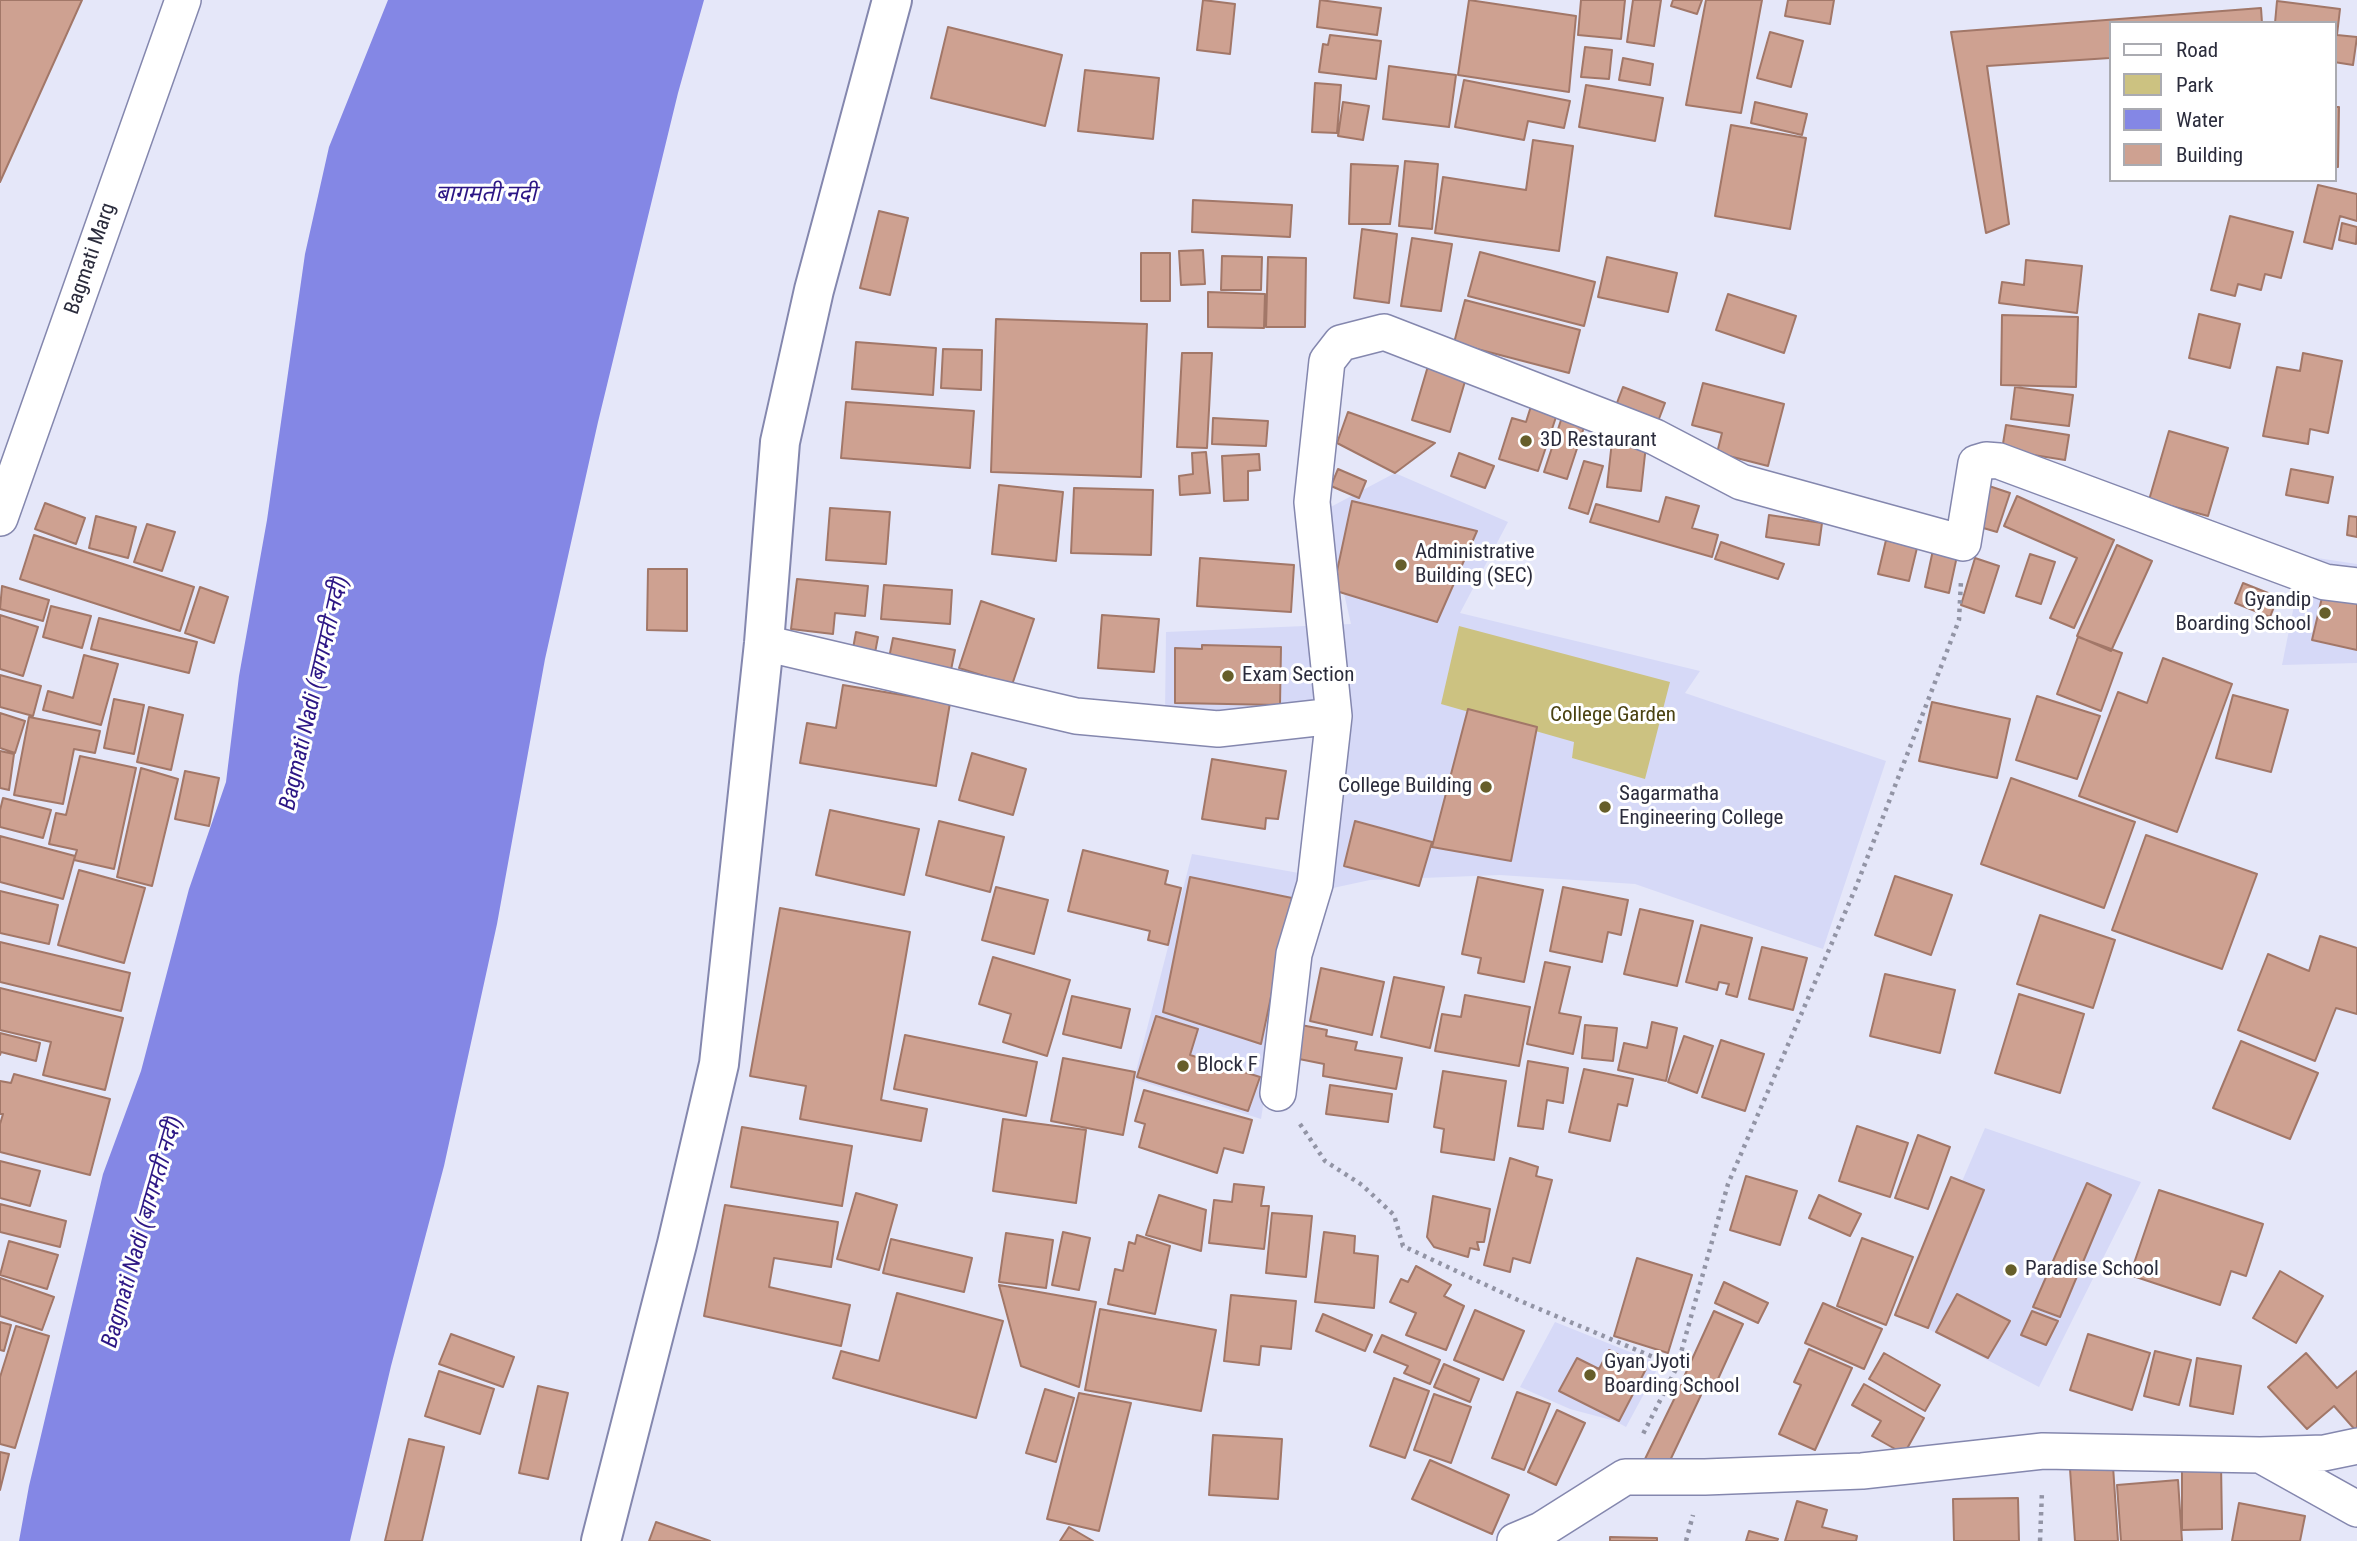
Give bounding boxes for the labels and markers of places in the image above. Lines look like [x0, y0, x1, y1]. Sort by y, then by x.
place label: 3D Restaurant [1540, 428, 1657, 454]
marker: 3D Restaurant [1518, 433, 1534, 449]
place label: Administrative Building (SEC) [1415, 540, 1535, 590]
marker: Administrative Building (SEC) [1393, 557, 1409, 573]
place label: Gyandip Boarding School [2176, 588, 2311, 638]
marker: Gyandip Boarding School [2317, 605, 2333, 621]
place label: Exam Section [1242, 663, 1355, 689]
marker: Exam Section [1220, 668, 1236, 684]
place label: College Building [1338, 774, 1472, 800]
marker: College Building [1478, 779, 1494, 795]
place label: Sagarmatha Engineering College [1619, 782, 1783, 832]
marker: Sagarmatha Engineering College [1597, 799, 1613, 815]
place label: Block F [1197, 1053, 1258, 1079]
marker: Block F [1175, 1058, 1191, 1074]
place label: Paradise School [2025, 1257, 2159, 1283]
marker: Paradise School [2003, 1262, 2019, 1278]
place label: Gyan Jyoti Boarding School [1604, 1350, 1739, 1400]
marker: Gyan Jyoti Boarding School [1582, 1367, 1598, 1383]

